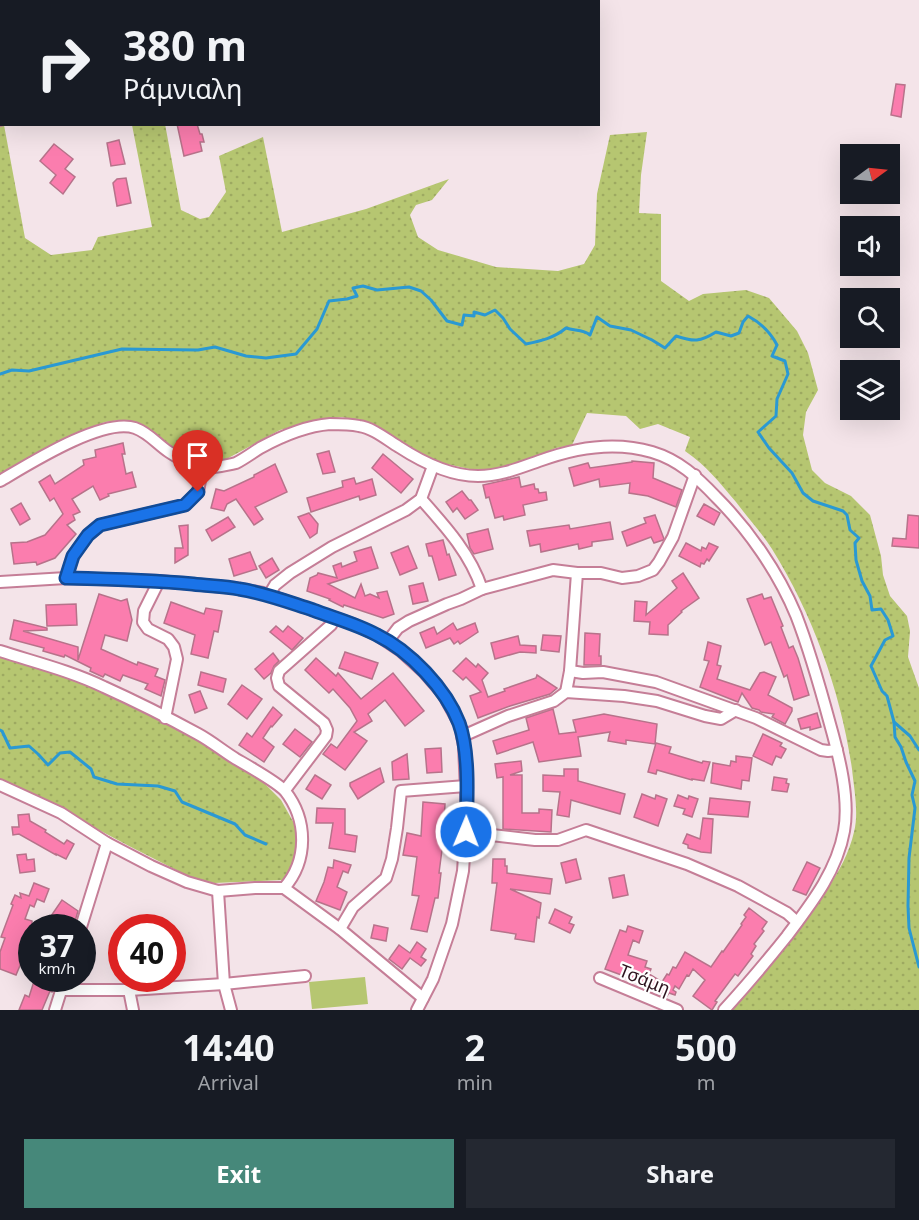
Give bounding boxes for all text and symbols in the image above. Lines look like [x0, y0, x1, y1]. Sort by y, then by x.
text: 380 m [123, 16, 247, 73]
icon: right [24, 24, 102, 102]
text: Ράμνιαλη [123, 70, 243, 107]
north arrow [840, 144, 900, 204]
map controls [840, 144, 900, 420]
button: sound [840, 216, 900, 276]
button: search [840, 288, 900, 348]
button: layers [840, 360, 900, 420]
pin [172, 430, 223, 492]
icon: arrive [181, 439, 214, 472]
position arrow [434, 800, 498, 864]
speed limit sign: 40 [108, 914, 186, 992]
text: 37 [40, 925, 74, 966]
text: km/h [39, 958, 75, 978]
street label: Τσάμη [616, 958, 674, 1000]
text: 14:40 [182, 1023, 275, 1072]
text: 2 [465, 1023, 485, 1072]
text: 500 [675, 1023, 737, 1072]
text: Arrival [198, 1069, 259, 1096]
text: min [457, 1069, 493, 1096]
text: m [697, 1069, 715, 1096]
button: Exit [24, 1139, 454, 1208]
button: Share [466, 1139, 895, 1208]

